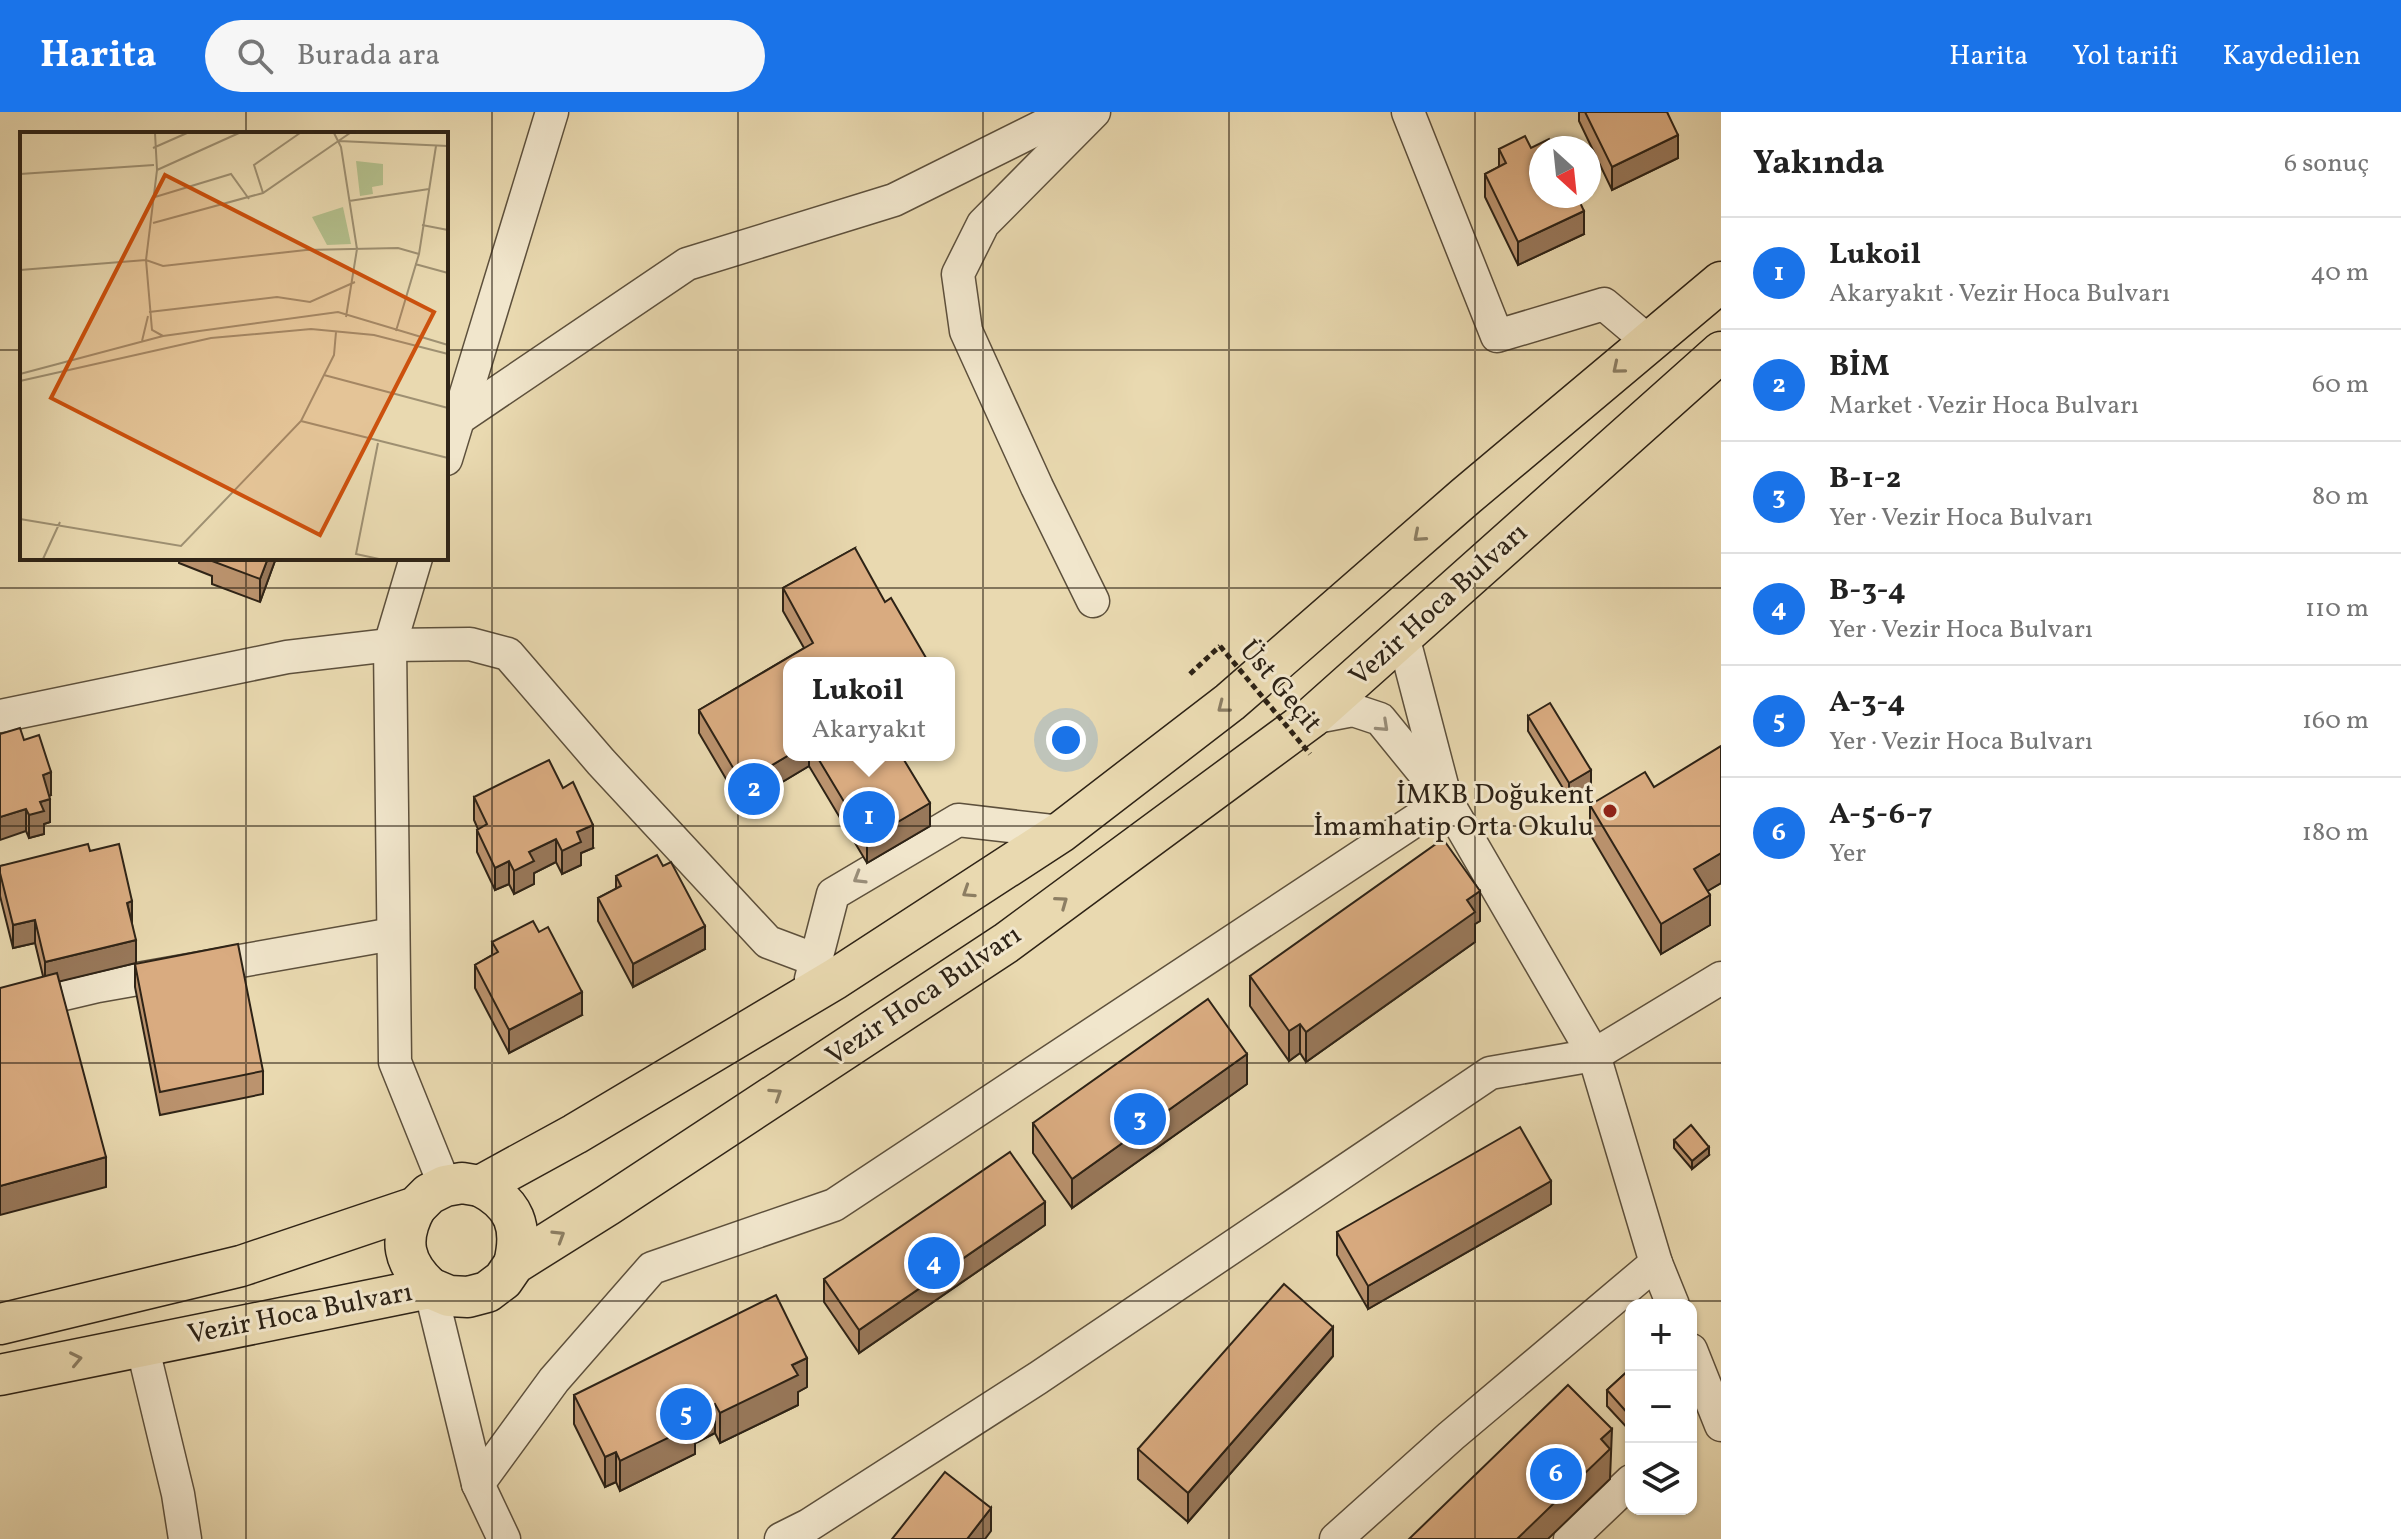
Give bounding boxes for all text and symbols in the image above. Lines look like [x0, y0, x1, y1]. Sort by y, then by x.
search box [205, 20, 765, 92]
text: Harita [40, 30, 157, 83]
icon: search [233, 34, 277, 78]
text: Burada ara [297, 35, 440, 77]
text: Harita [1949, 37, 2028, 76]
text: Yol tarifi [2072, 37, 2178, 76]
text: Kaydedilen [2222, 37, 2361, 76]
inset map [20, 132, 448, 560]
north arrow [1529, 136, 1601, 208]
text: Yakında [1753, 141, 1885, 188]
text: 6 sonuç [2284, 146, 2369, 182]
text: Lukoil [1829, 234, 1921, 276]
text: 1 [1774, 255, 1784, 291]
text: 40 m [2310, 255, 2369, 291]
text: Akaryakıt · Vezir Hoca Bulvarı [1829, 276, 2170, 312]
text: BİM [1829, 346, 1890, 388]
one-way arrow [1613, 358, 1627, 373]
text: 2 [1772, 367, 1786, 403]
text: 60 m [2312, 367, 2369, 403]
text: Market · Vezir Hoca Bulvarı [1829, 388, 2139, 424]
text: B-1-2 [1829, 458, 1901, 500]
text: 3 [1772, 479, 1786, 515]
text: 80 m [2312, 479, 2369, 515]
text: Yer · Vezir Hoca Bulvarı [1829, 500, 2093, 536]
street label: Vezir Hoca Bulvarı [1341, 514, 1537, 696]
one-way arrow [1414, 526, 1429, 541]
text: B-3-4 [1829, 570, 1906, 612]
text: 4 [1771, 591, 1787, 627]
text: 110 m [2305, 591, 2369, 627]
text: Yer · Vezir Hoca Bulvarı [1829, 612, 2093, 648]
street label: Üst Geçit [1229, 632, 1331, 742]
popup [783, 657, 955, 761]
text: Lukoil [812, 670, 904, 712]
text: A-3-4 [1829, 682, 1905, 724]
one-way arrow [1217, 697, 1232, 711]
text: 5 [1773, 703, 1785, 739]
text: 160 m [2302, 703, 2369, 739]
text: Akaryakıt [812, 712, 926, 748]
one-way arrow [1374, 717, 1388, 731]
your location [1046, 720, 1086, 760]
text: Yer · Vezir Hoca Bulvarı [1829, 724, 2093, 760]
pin: 2 [728, 759, 780, 819]
place label: İMKB Doğukent İmamhatip Orta Okulu [1313, 776, 1594, 847]
pin: 1 [843, 787, 895, 847]
text: A-5-6-7 [1829, 794, 1932, 836]
marker: İMKB Doğukent İmamhatip Orta Okulu [1601, 802, 1619, 820]
text: 6 [1772, 815, 1786, 851]
text: 180 m [2302, 815, 2369, 851]
text: Yer [1829, 836, 1866, 872]
one-way arrow [853, 868, 868, 884]
one-way arrow [962, 883, 977, 898]
one-way arrow [1053, 897, 1067, 912]
street label: Vezir Hoca Bulvarı [819, 916, 1029, 1076]
one-way arrow [768, 1089, 782, 1104]
pin: 3 [1114, 1089, 1166, 1149]
one-way arrow [550, 1231, 565, 1246]
pin: 4 [908, 1233, 960, 1293]
street label: Vezir Hoca Bulvarı [184, 1273, 416, 1355]
map controls [1625, 1299, 1697, 1515]
button: + [1625, 1299, 1697, 1371]
one-way arrow [69, 1351, 83, 1368]
button: − [1625, 1371, 1697, 1443]
pin: 5 [660, 1384, 712, 1444]
button: layers [1625, 1443, 1697, 1515]
pin: 6 [1530, 1444, 1582, 1504]

